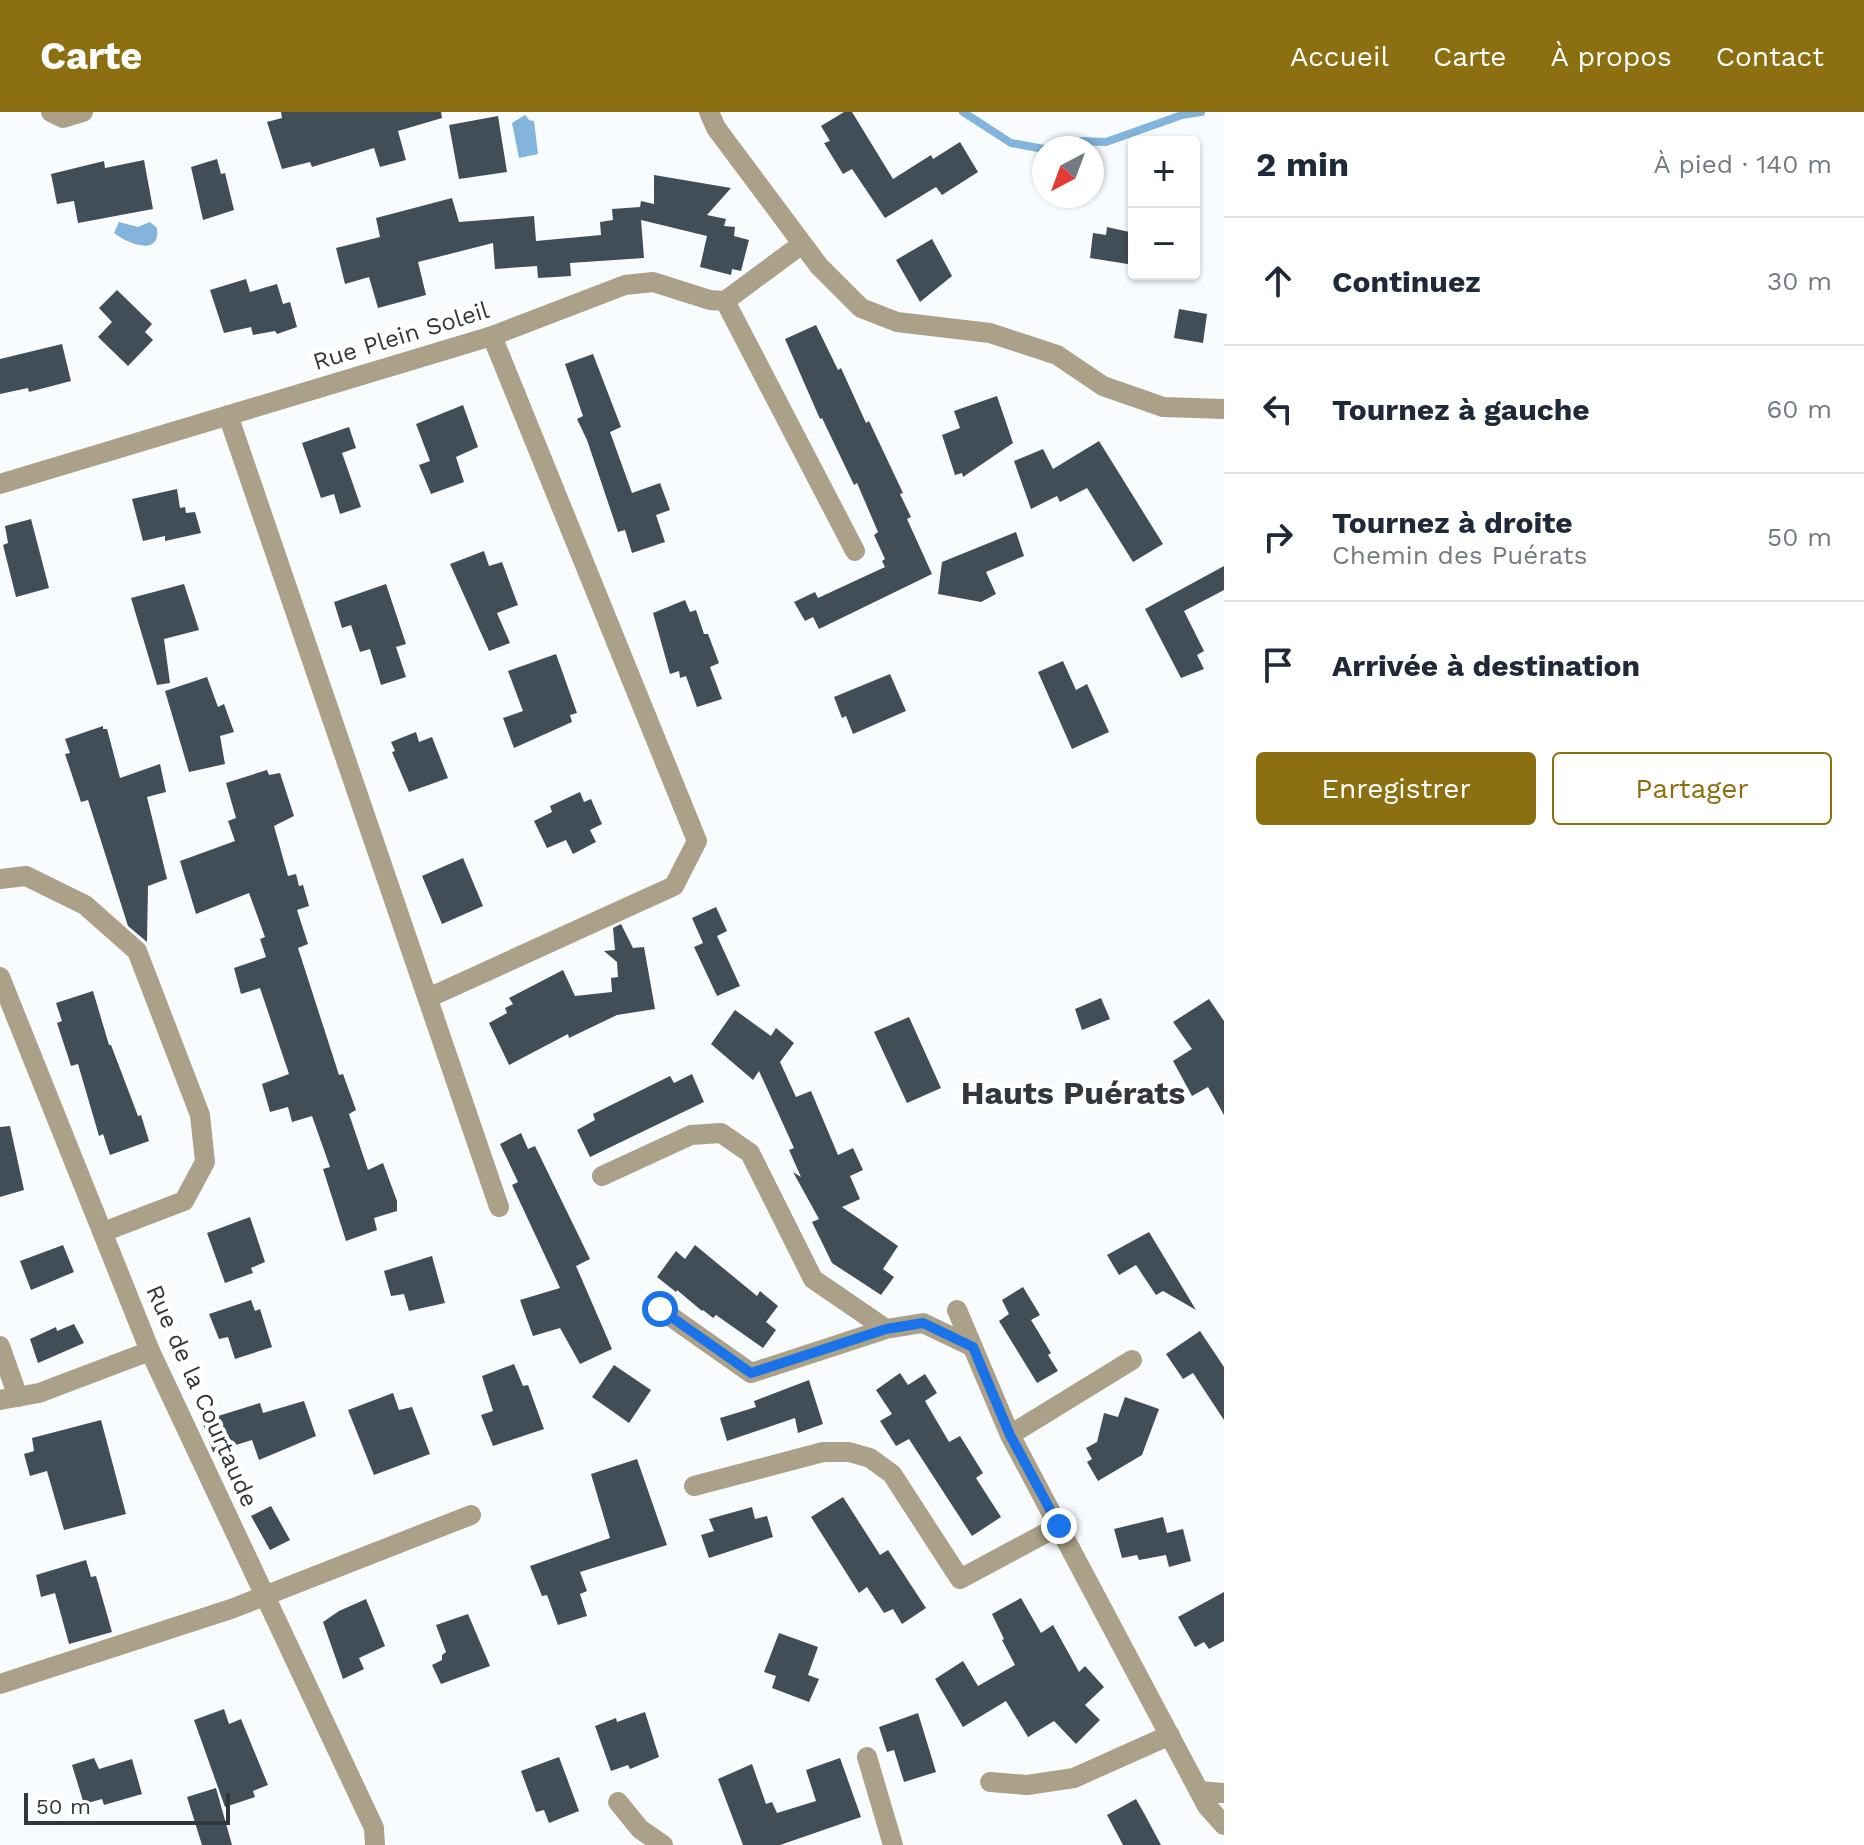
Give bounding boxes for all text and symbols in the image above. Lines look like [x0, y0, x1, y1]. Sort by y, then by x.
text: Carte [40, 34, 142, 78]
text: Accueil [1290, 40, 1389, 73]
text: Carte [1433, 40, 1507, 73]
text: À propos [1551, 40, 1672, 73]
text: Contact [1716, 40, 1824, 73]
north arrow [1032, 136, 1104, 208]
map controls [1128, 136, 1200, 280]
button: + [1128, 136, 1200, 208]
text: 2 min [1256, 144, 1349, 184]
text: À pied · 140 m [1654, 149, 1832, 179]
button: − [1128, 208, 1200, 280]
icon: ahead [1256, 259, 1300, 303]
text: Continuez [1332, 264, 1481, 299]
text: 30 m [1767, 266, 1832, 296]
street label: Rue Plein Soleil [310, 296, 493, 376]
icon: left [1256, 387, 1300, 431]
text: Tournez à gauche [1332, 392, 1590, 427]
text: 60 m [1766, 394, 1832, 424]
text: Tournez à droite [1332, 505, 1573, 540]
icon: right [1256, 515, 1300, 559]
text: 50 m [1767, 522, 1832, 552]
text: Chemin des Puérats [1332, 540, 1587, 570]
icon: arrive [1256, 643, 1300, 687]
text: Arrivée à destination [1332, 648, 1640, 683]
button: Enregistrer [1256, 752, 1536, 825]
button: Partager [1552, 752, 1832, 825]
district label: Hauts Puérats [961, 1074, 1185, 1112]
street label: Rue de la Courtaude [140, 1281, 264, 1511]
route start [642, 1291, 678, 1327]
route end [1041, 1508, 1077, 1544]
scale bar [24, 1789, 230, 1825]
text: 50 m [36, 1794, 91, 1819]

